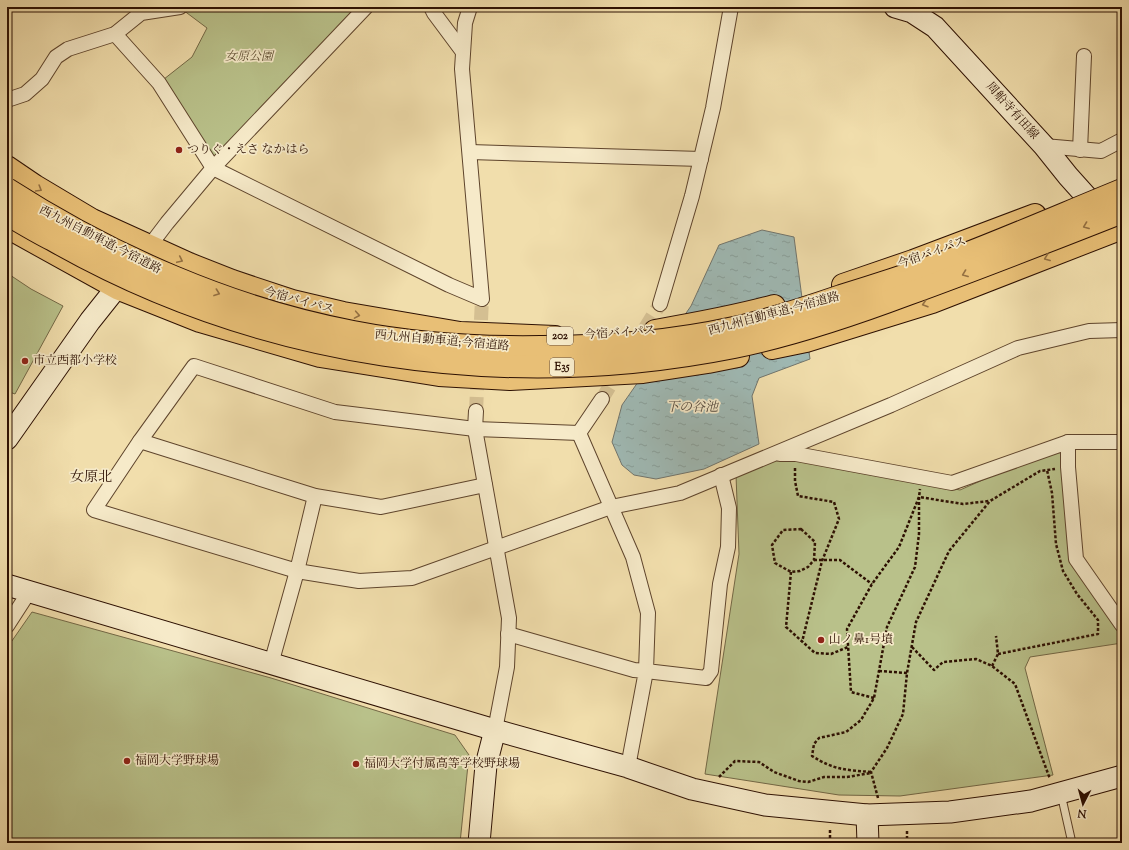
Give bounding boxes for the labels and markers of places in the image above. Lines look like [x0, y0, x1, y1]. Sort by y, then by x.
place label: つりぐ・えさ なかはら [187, 141, 310, 159]
marker: つりぐ・えさ なかはら [174, 145, 184, 155]
place label: 市立西都小学校 [33, 352, 117, 370]
marker: 市立西都小学校 [20, 356, 30, 366]
place label: 山ノ鼻1号墳 [829, 631, 893, 649]
marker: 山ノ鼻1号墳 [816, 635, 826, 645]
place label: 福岡大学野球場 [135, 752, 219, 770]
place label: 福岡大学付属高等学校野球場 [364, 755, 520, 773]
marker: 福岡大学野球場 [122, 756, 132, 766]
marker: 福岡大学付属高等学校野球場 [351, 759, 361, 769]

